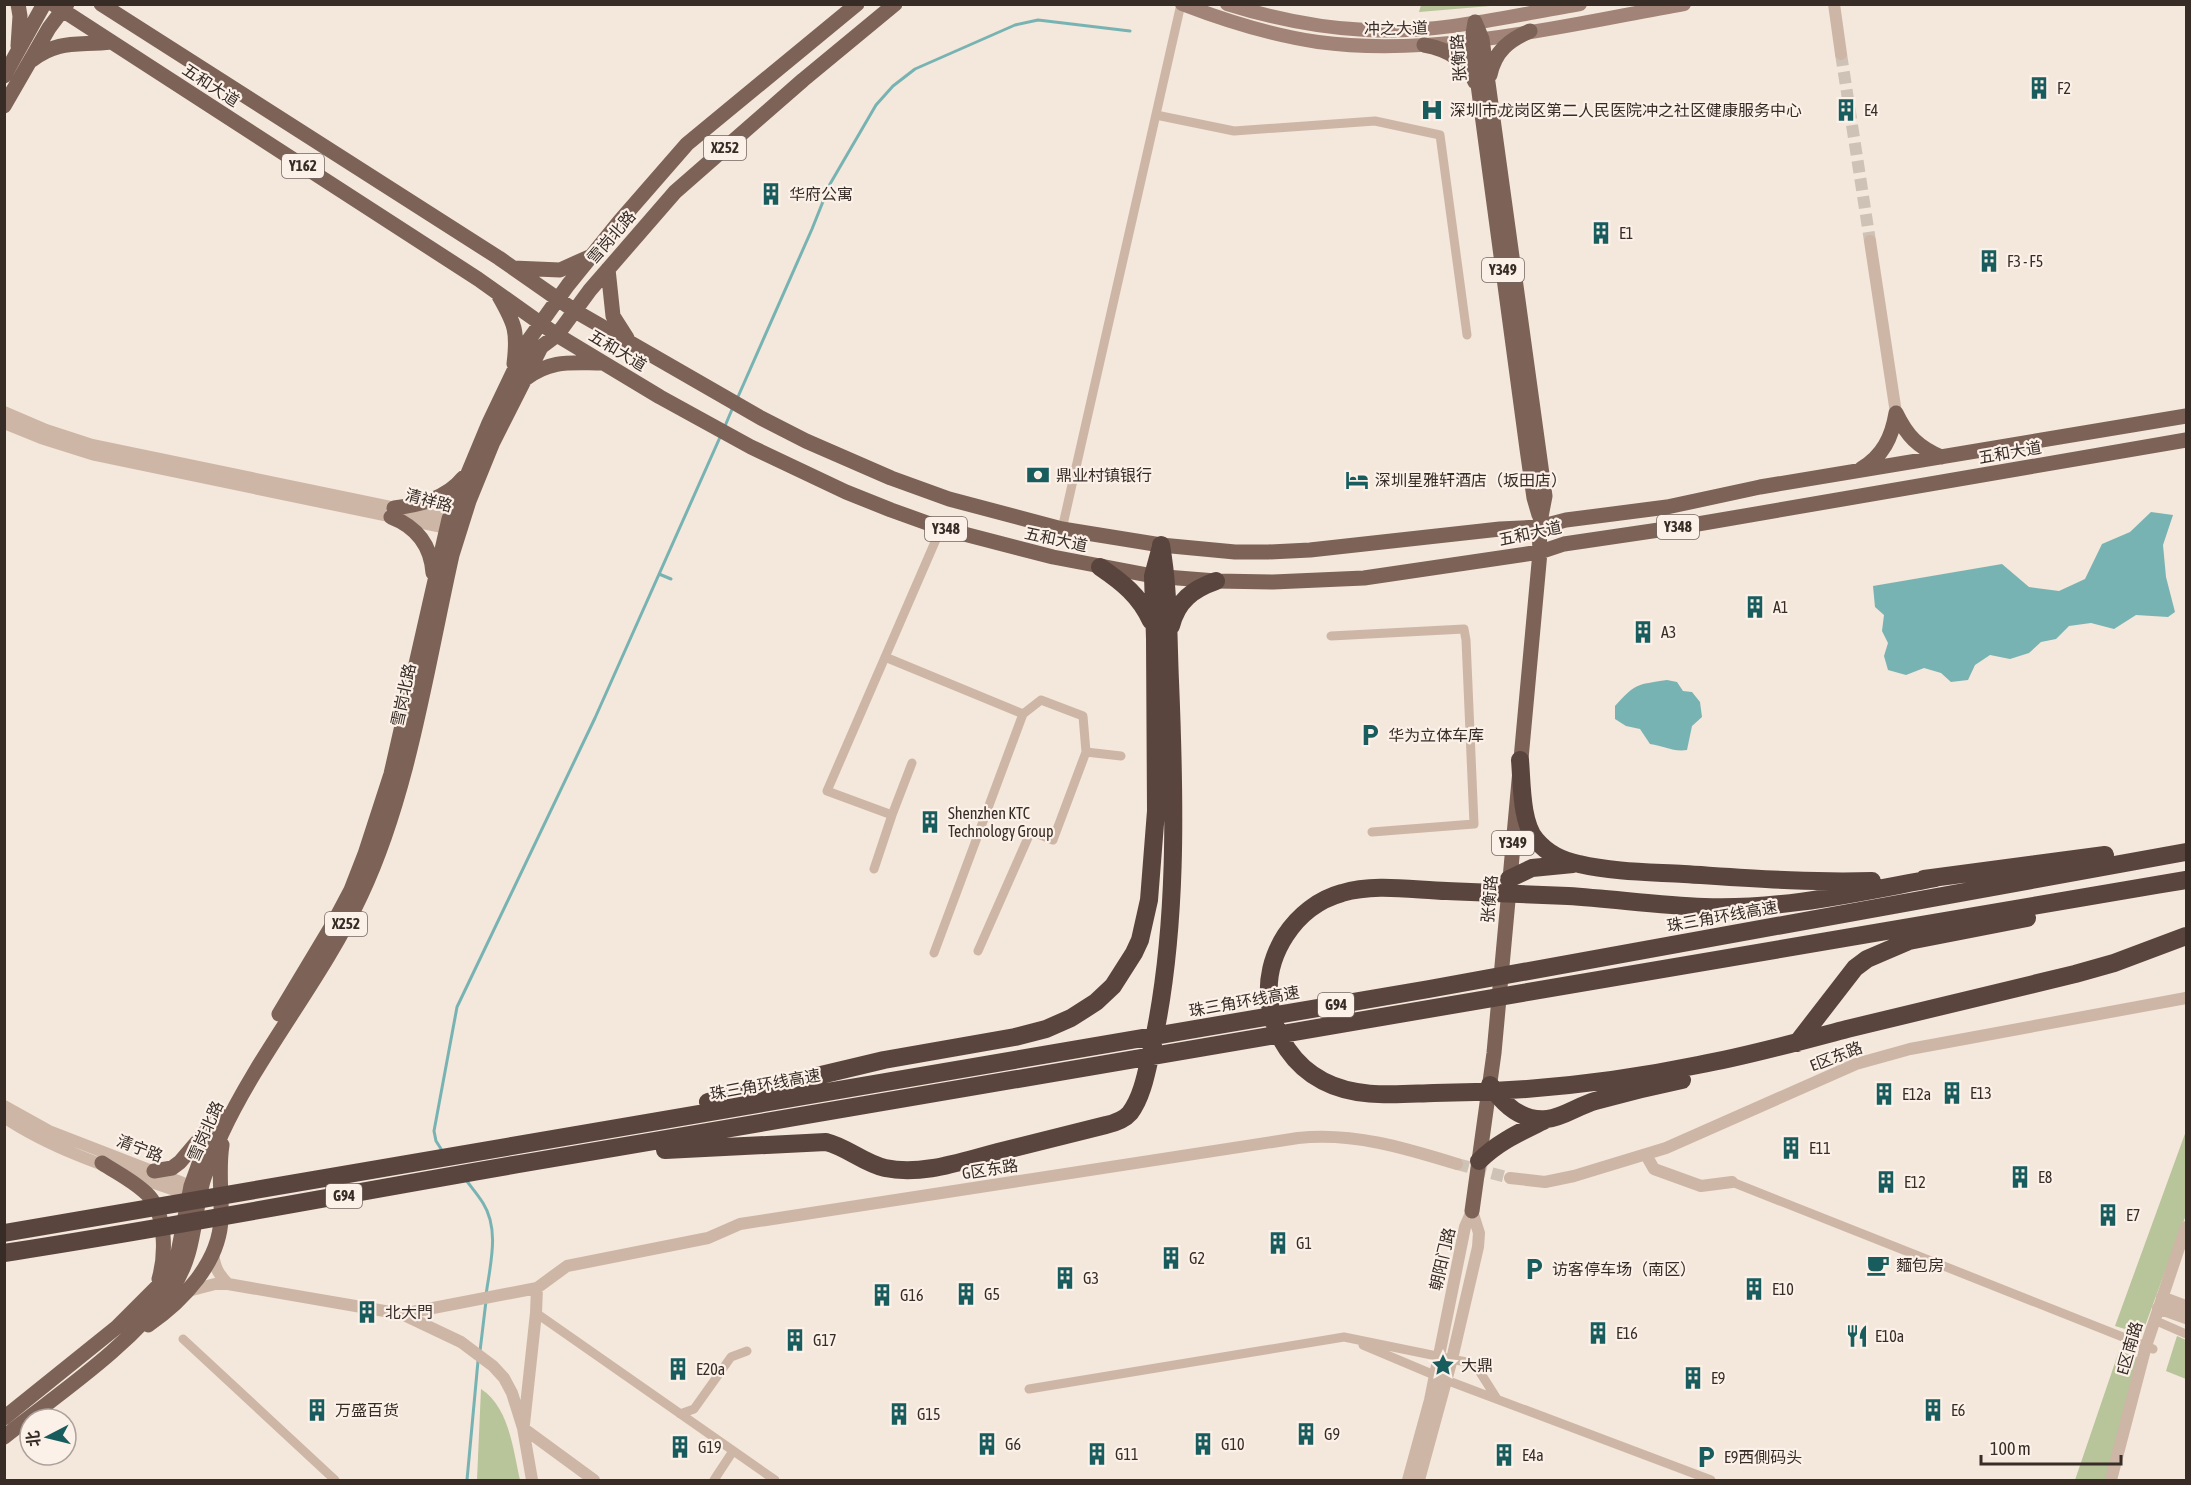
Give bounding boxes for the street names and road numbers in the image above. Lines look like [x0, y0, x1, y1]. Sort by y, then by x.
street label: 冲之大道 [1364, 18, 1428, 38]
street label: 张衡路 [1447, 33, 1469, 83]
street label: 五和大道 [179, 60, 243, 110]
road number: X252 [704, 136, 746, 160]
road number: Y162 [282, 154, 324, 178]
street label: 雪岗北路 [583, 207, 639, 267]
road number: Y349 [1482, 258, 1524, 282]
street label: 五和大道 [586, 326, 650, 374]
street label: 五和大道 [1977, 438, 2043, 466]
street label: 清祥路 [403, 485, 455, 515]
road number: Y348 [1657, 515, 1699, 539]
road number: Y348 [925, 517, 967, 541]
street label: 五和大道 [1497, 518, 1563, 548]
street label: 五和大道 [1023, 524, 1089, 554]
street label: 雪岗北路 [388, 662, 418, 728]
road number: Y349 [1492, 831, 1534, 855]
street label: 张衡路 [1478, 874, 1500, 924]
street label: 珠三角环线高速 [1665, 897, 1779, 935]
road number: X252 [325, 912, 367, 936]
street label: 珠三角环线高速 [1187, 982, 1301, 1020]
road number: G94 [1318, 993, 1354, 1017]
street label: E区东路 [1807, 1038, 1865, 1074]
street label: 珠三角环线高速 [708, 1065, 822, 1103]
street label: 雪岗北路 [184, 1098, 226, 1164]
street label: 清宁路 [114, 1131, 166, 1165]
street label: G区东路 [961, 1156, 1019, 1182]
road number: G94 [326, 1184, 362, 1208]
street label: 朝阳门路 [1426, 1226, 1458, 1292]
street label: E区南路 [2113, 1319, 2145, 1377]

